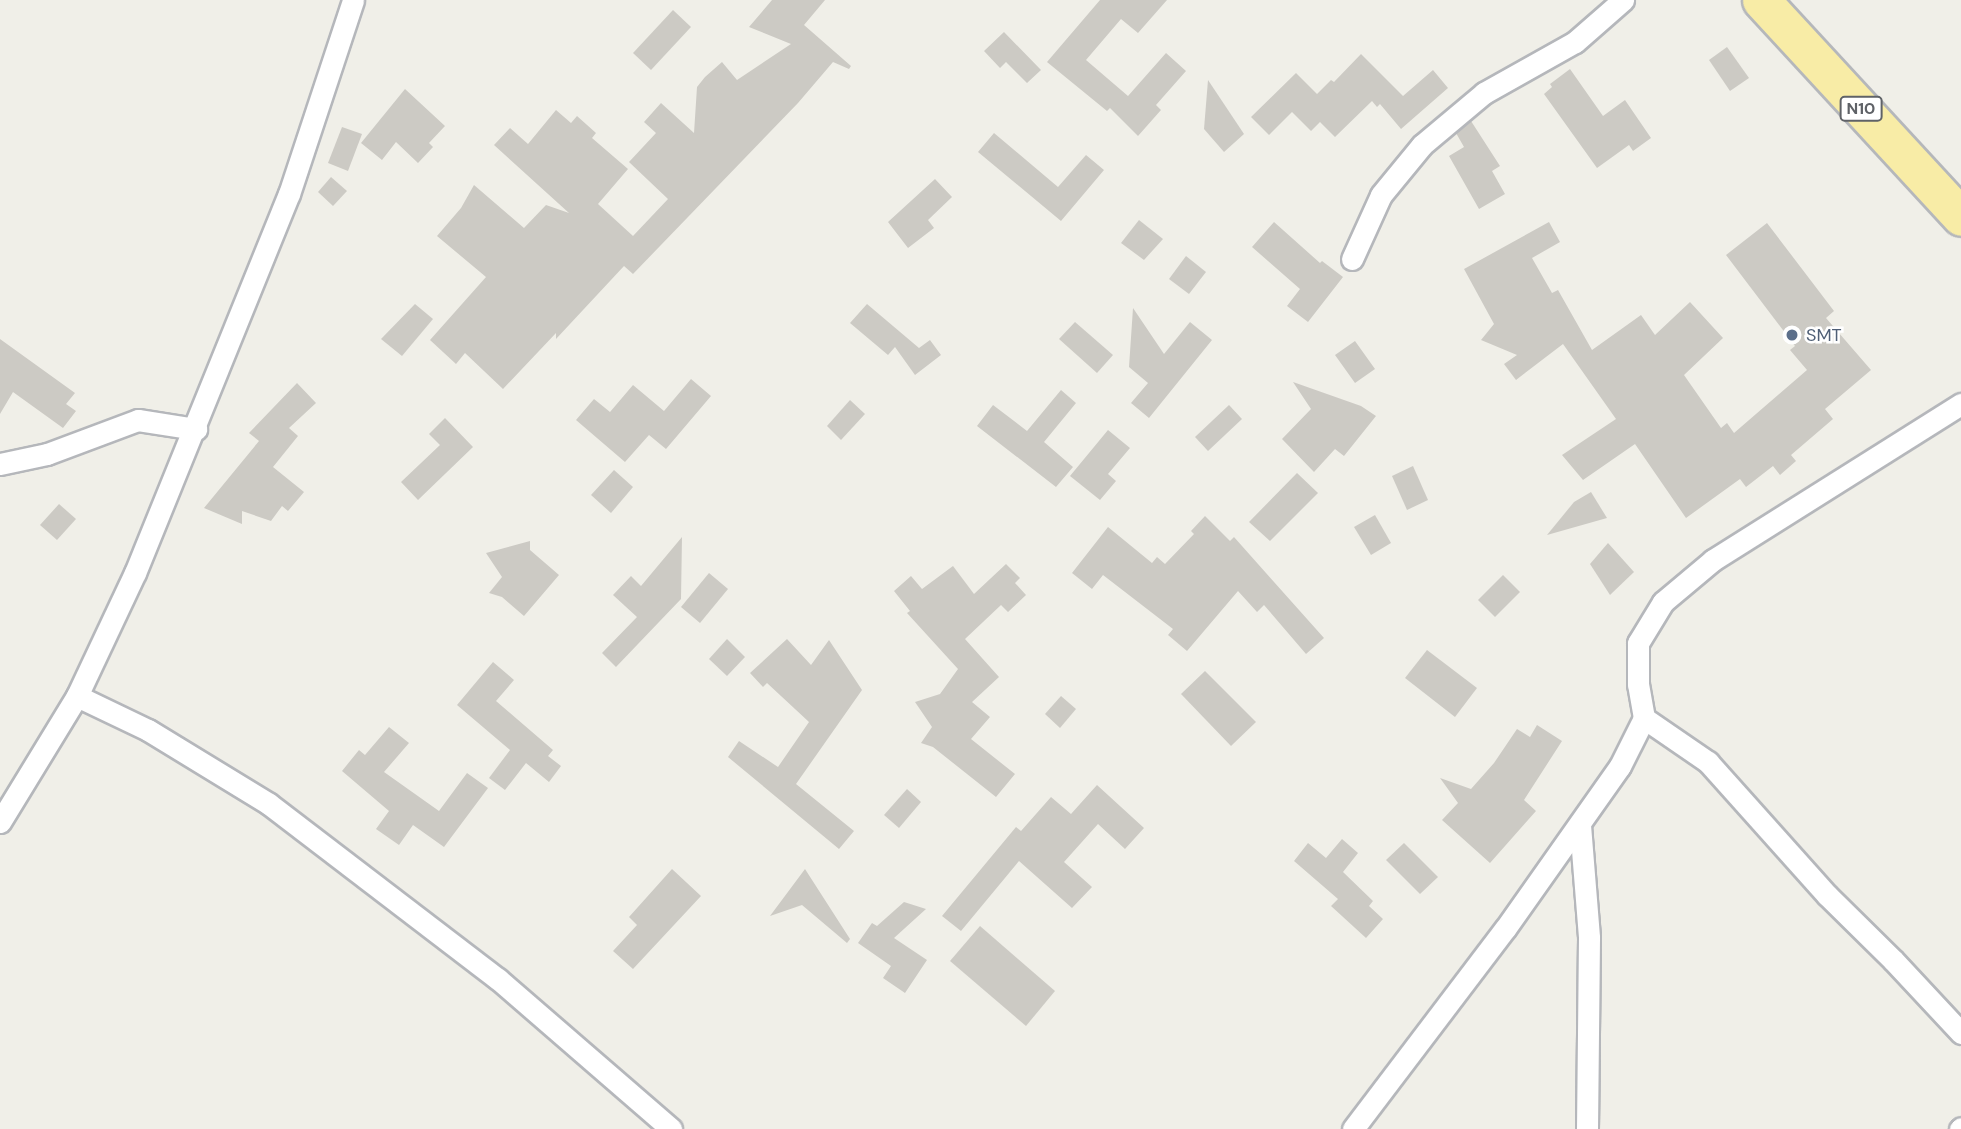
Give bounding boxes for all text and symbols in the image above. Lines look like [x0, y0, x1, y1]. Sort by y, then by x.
road number: N10 [1838, 96, 1884, 122]
place label: SMT [1806, 324, 1842, 346]
marker: SMT [1784, 327, 1800, 343]

